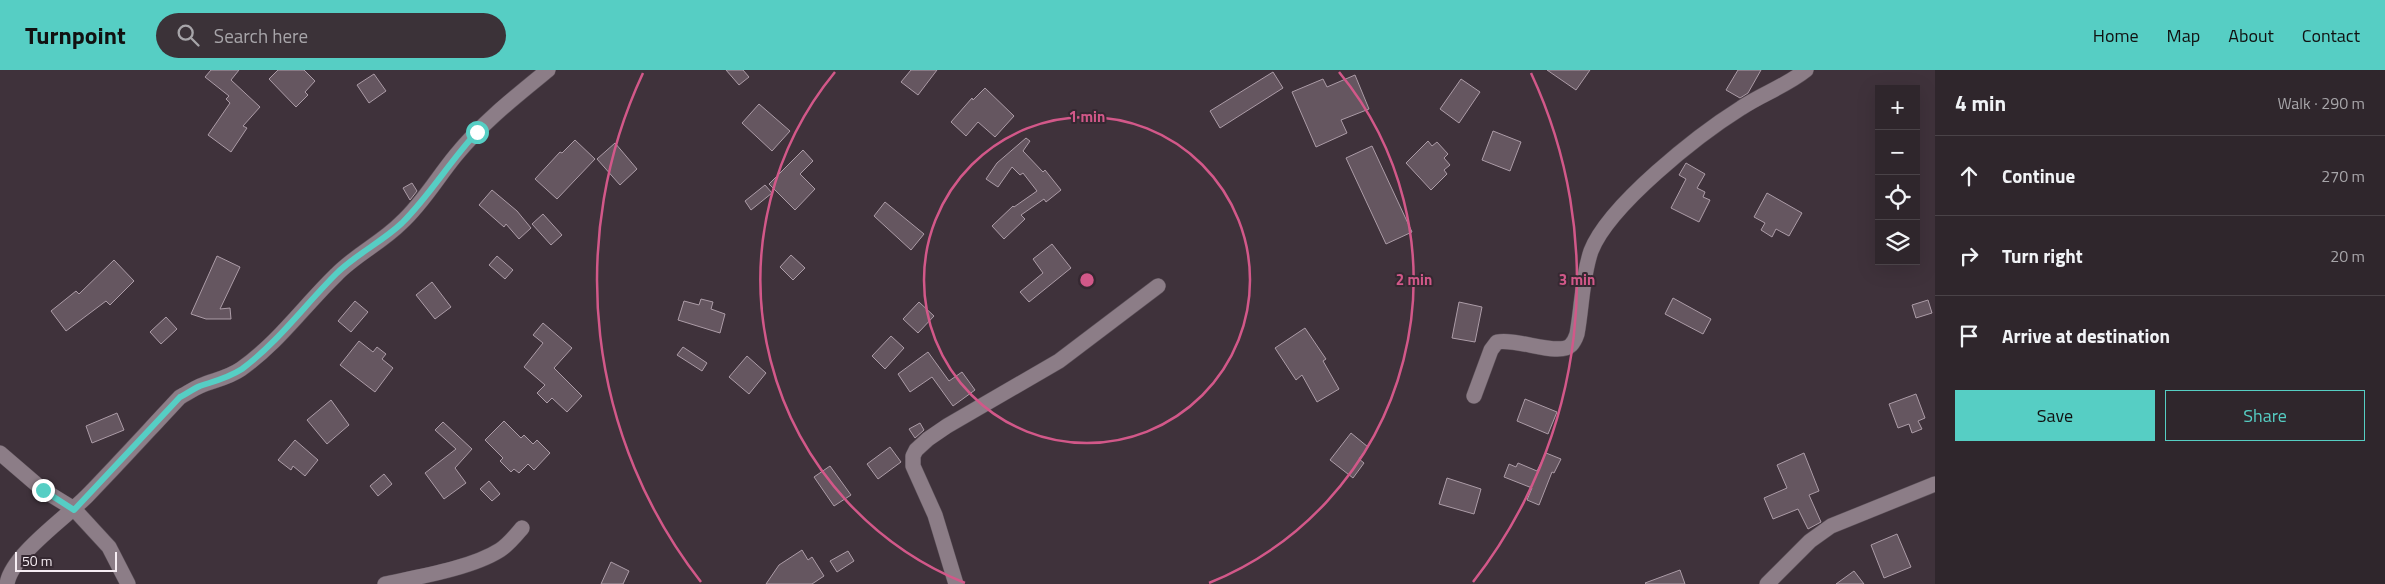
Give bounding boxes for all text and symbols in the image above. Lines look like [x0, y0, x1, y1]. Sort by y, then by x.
search box [156, 13, 506, 58]
text: Turnpoint [25, 17, 126, 53]
icon: search [174, 21, 202, 49]
text: Search here [214, 21, 308, 50]
text: Home [2093, 22, 2139, 49]
text: Map [2167, 22, 2200, 49]
text: About [2228, 22, 2274, 49]
text: Contact [2302, 22, 2360, 49]
map controls [1875, 85, 1920, 265]
button: + [1875, 85, 1920, 130]
text: 4 min [1955, 87, 2006, 119]
text: Walk · 290 m [2277, 91, 2365, 115]
text: 1 min [1069, 105, 1105, 128]
route start [466, 121, 489, 144]
button: − [1875, 130, 1920, 175]
text: Continue [2002, 161, 2075, 190]
icon: ahead [1955, 162, 1983, 190]
text: 270 m [2321, 164, 2365, 188]
button: locate [1875, 175, 1920, 220]
button: layers [1875, 220, 1920, 265]
text: Turn right [2002, 241, 2083, 270]
icon: right [1955, 242, 1983, 270]
text: 20 m [2330, 244, 2365, 268]
text: 2 min [1396, 268, 1432, 291]
text: 3 min [1559, 268, 1595, 291]
centre of rings [1078, 271, 1096, 289]
text: Arrive at destination [2002, 321, 2170, 350]
icon: arrive [1955, 322, 1983, 350]
button: Save [1955, 390, 2155, 441]
button: Share [2165, 390, 2365, 441]
route end [32, 479, 55, 502]
scale bar [15, 549, 118, 572]
text: 50 m [22, 550, 52, 571]

